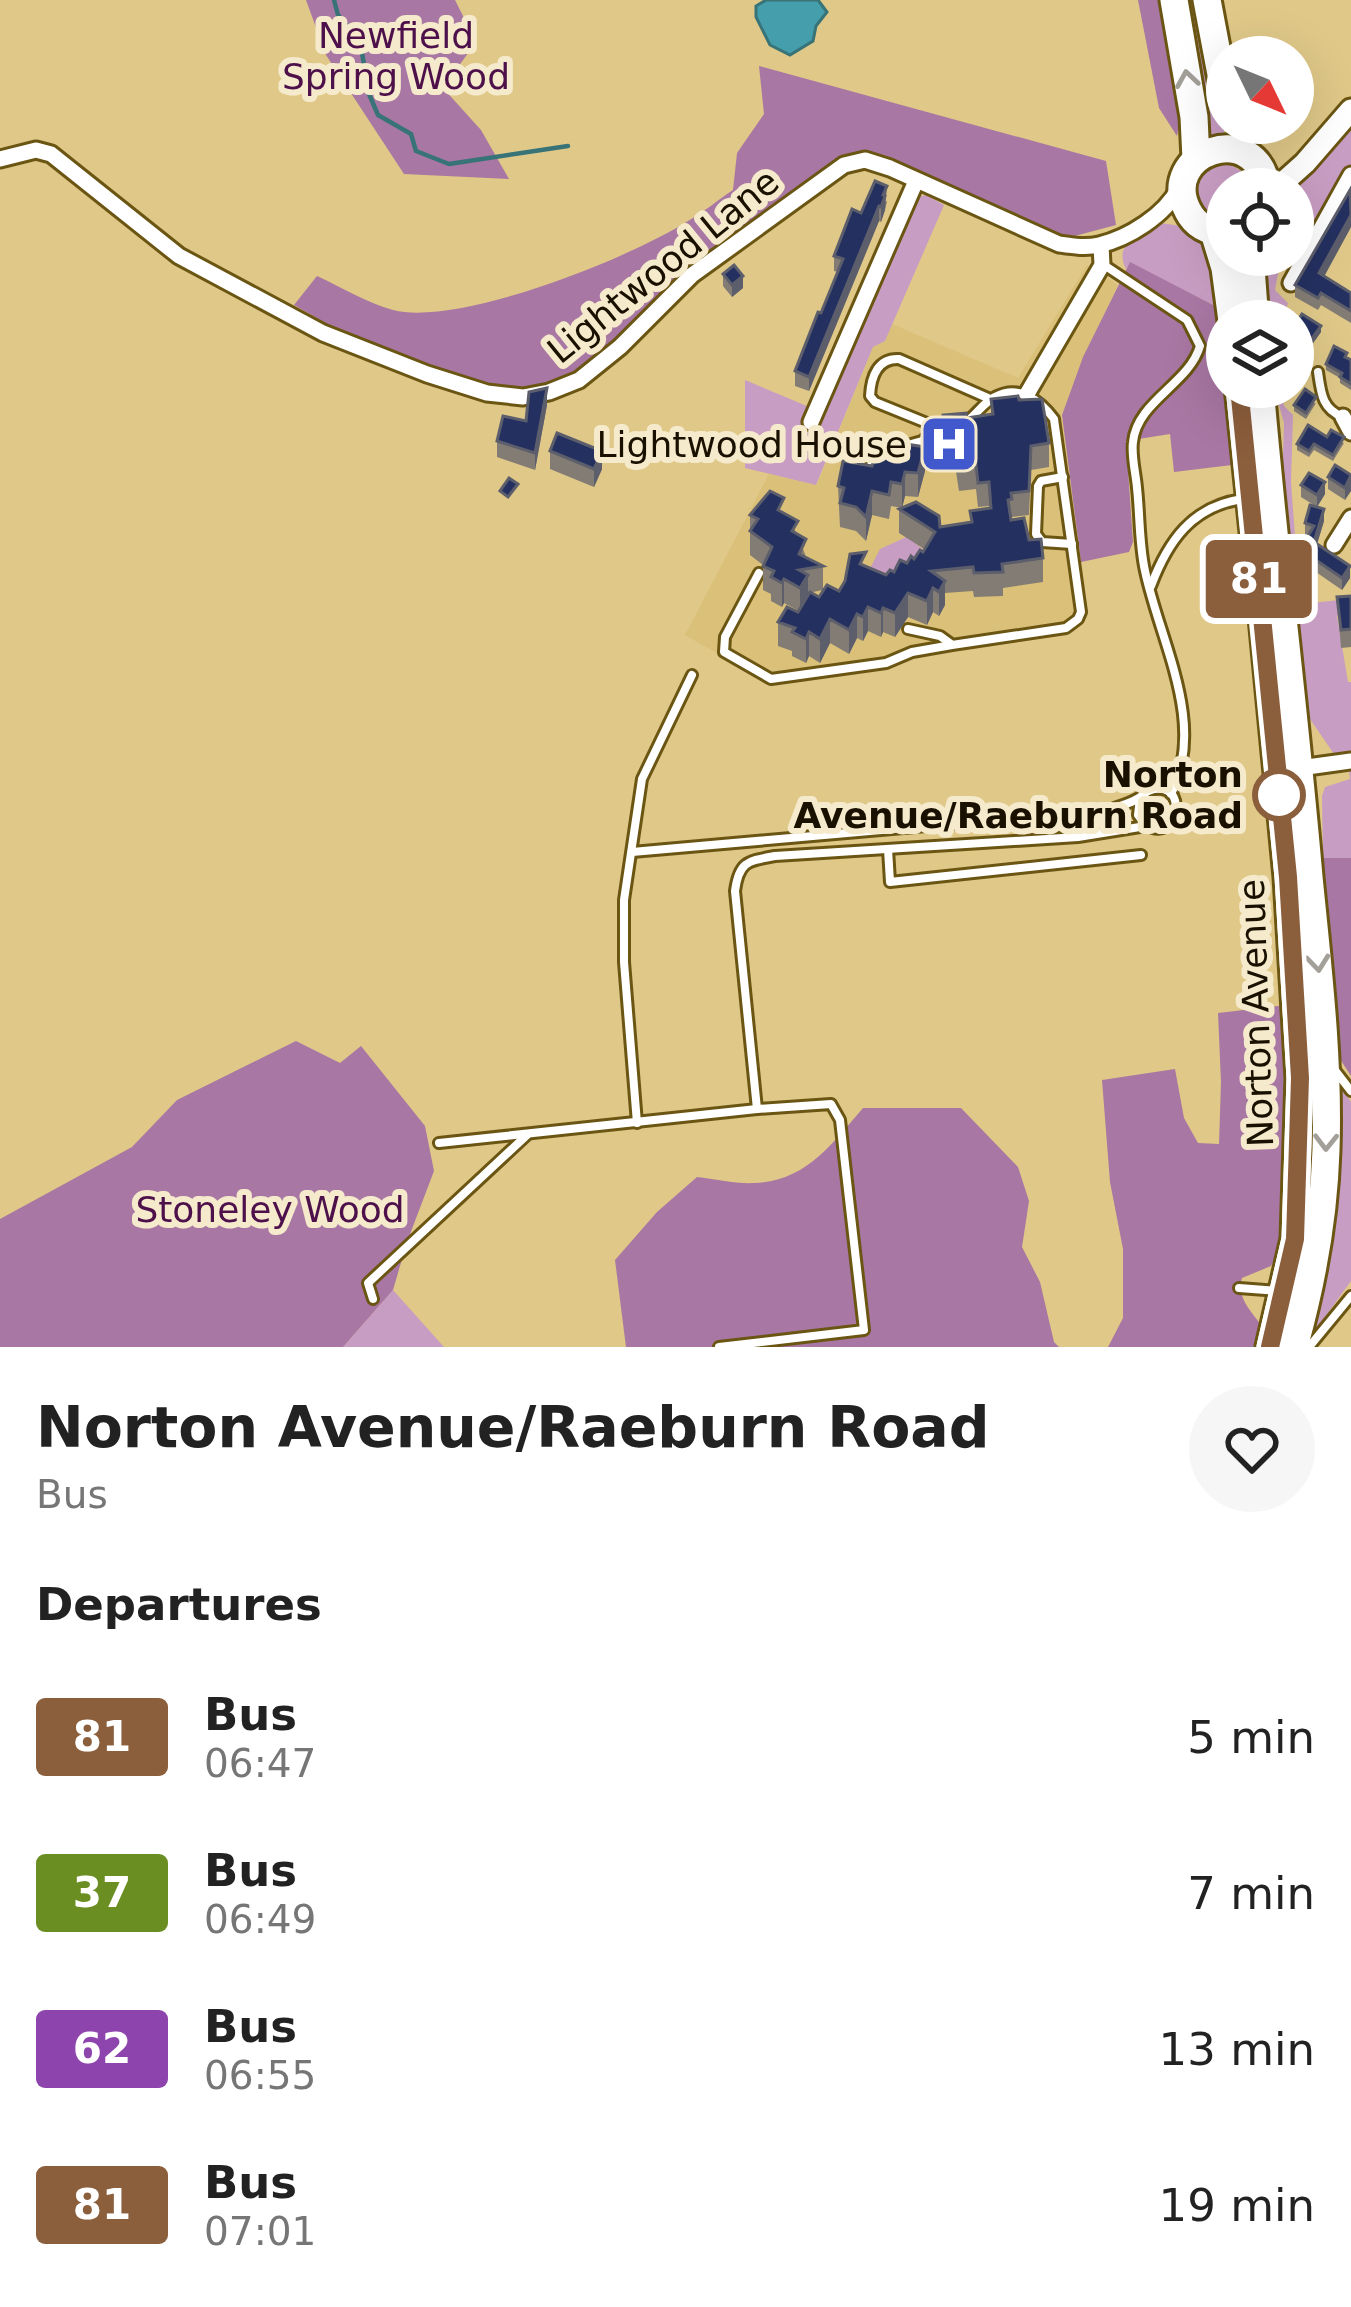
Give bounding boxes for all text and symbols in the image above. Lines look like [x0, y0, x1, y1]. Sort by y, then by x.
park label: Newfield Spring Wood [282, 15, 510, 97]
north arrow [1206, 36, 1314, 144]
map controls [1206, 36, 1314, 408]
one-way arrow [1176, 69, 1201, 89]
street label: Lightwood Lane [539, 160, 787, 372]
button: locate [1206, 168, 1314, 276]
button: layers [1206, 300, 1314, 408]
hospital icon: Lightwood House [918, 413, 980, 475]
place label: Lightwood House [597, 424, 907, 465]
line badge: 81 [1205, 540, 1313, 618]
text: 81 [1230, 554, 1288, 603]
place label: Norton Avenue/Raeburn Road [793, 754, 1243, 836]
marker: Norton Avenue/Raeburn Road [1254, 770, 1304, 820]
street label: Norton Avenue [1231, 878, 1281, 1148]
one-way arrow [1305, 954, 1330, 973]
one-way arrow [1313, 1133, 1339, 1152]
park label: Stoneley Wood [135, 1189, 405, 1230]
button: heart [1189, 1386, 1315, 1512]
text: Norton Avenue/Raeburn Road [36, 1394, 990, 1460]
text: Bus [36, 1472, 108, 1517]
text: Departures [36, 1578, 322, 1631]
text: Bus [204, 1688, 297, 1741]
text: 5 min [1187, 1711, 1315, 1764]
text: 81 [73, 1712, 131, 1761]
text: 06:47 [204, 1741, 316, 1786]
text: Bus [204, 1844, 297, 1897]
text: 7 min [1187, 1867, 1315, 1920]
text: 37 [73, 1868, 131, 1917]
text: 06:49 [204, 1897, 316, 1942]
text: Bus [204, 2000, 297, 2053]
text: 13 min [1159, 2023, 1315, 2076]
text: 62 [73, 2024, 131, 2073]
text: 06:55 [204, 2053, 316, 2098]
text: Bus [204, 2156, 297, 2209]
text: 19 min [1159, 2179, 1315, 2232]
text: 81 [73, 2180, 131, 2229]
text: 07:01 [204, 2209, 316, 2254]

